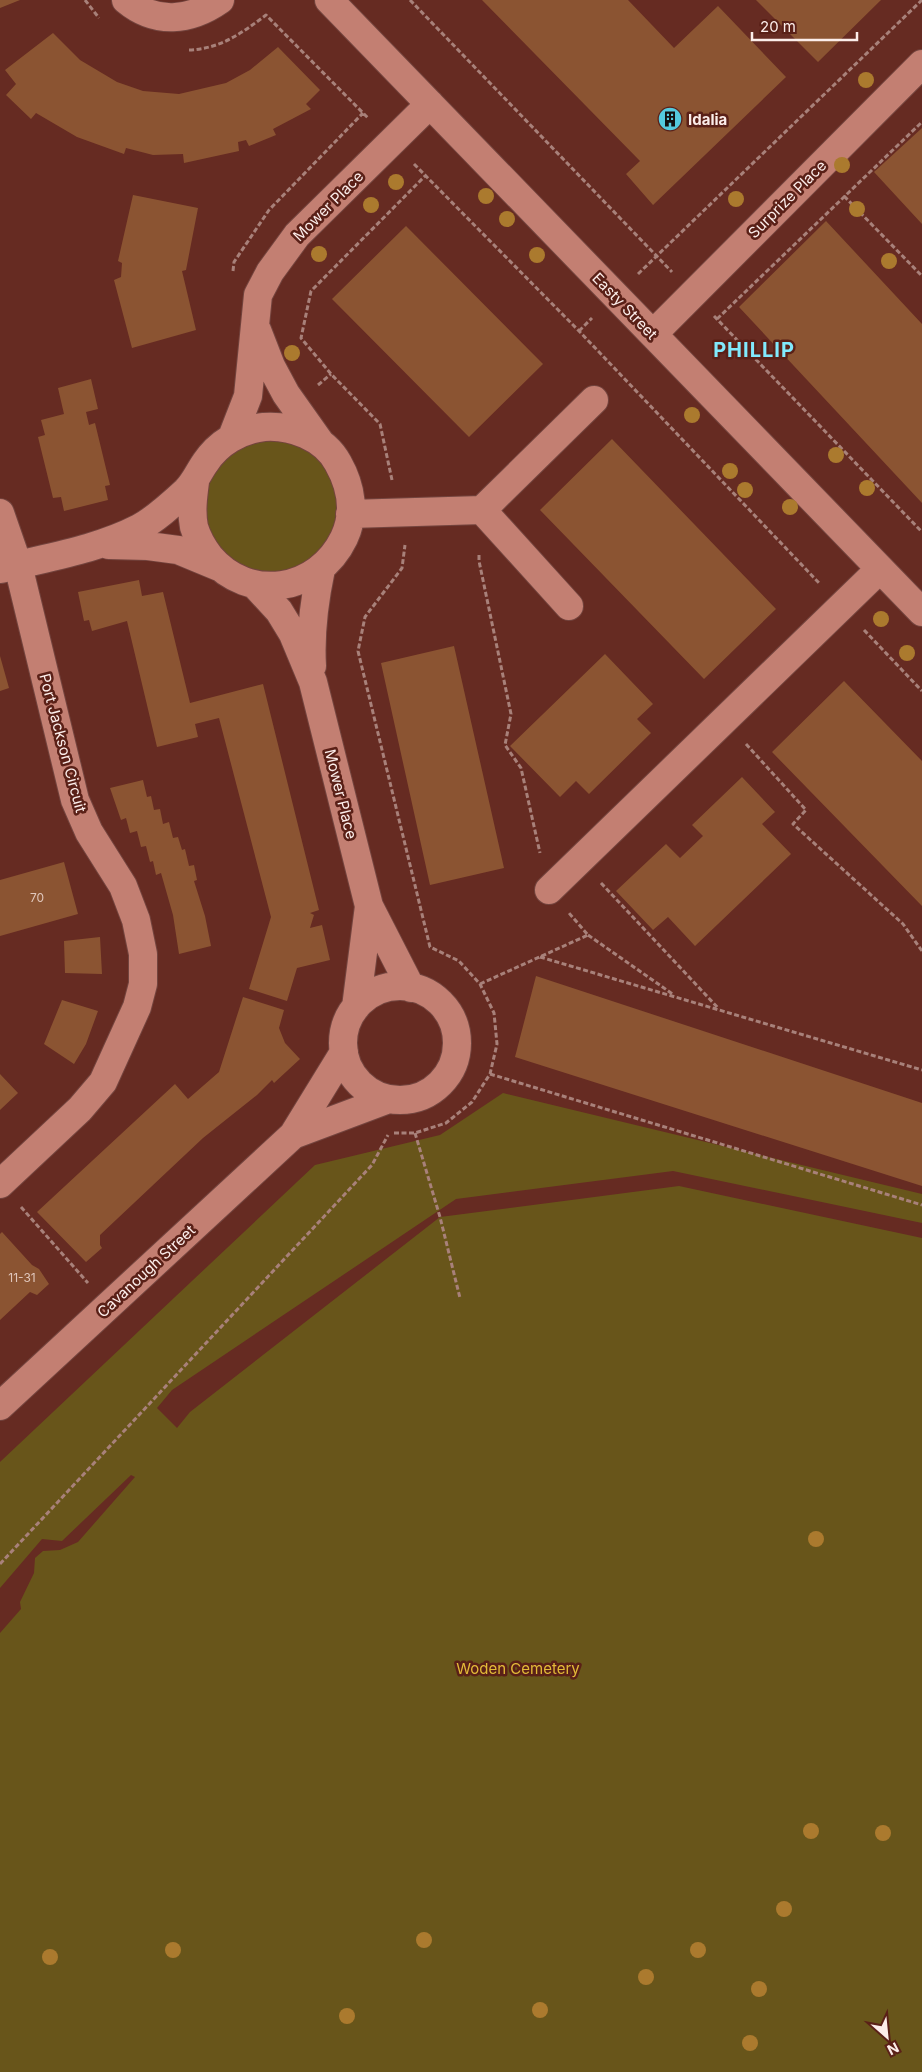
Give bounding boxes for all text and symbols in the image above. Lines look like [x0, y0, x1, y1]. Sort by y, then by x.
scale bar [752, 10, 857, 42]
text: 20 m [760, 17, 796, 36]
building icon: Idalia [657, 106, 683, 132]
place label: Idalia [688, 110, 727, 129]
street label: Surprize Place [744, 156, 830, 242]
street label: Mower Place [289, 167, 367, 245]
street label: Easty Street [588, 269, 662, 343]
district label: PHILLIP [713, 338, 795, 362]
street label: Port Jackson Circuit [35, 671, 91, 815]
street label: Mower Place [321, 747, 361, 841]
house number: 70 [30, 890, 44, 905]
street label: Cavanough Street [93, 1221, 199, 1321]
house number: 11-31 [8, 1270, 36, 1285]
park label: Woden Cemetery [456, 1659, 580, 1678]
north arrow [862, 2012, 912, 2062]
text: N [885, 2039, 902, 2059]

